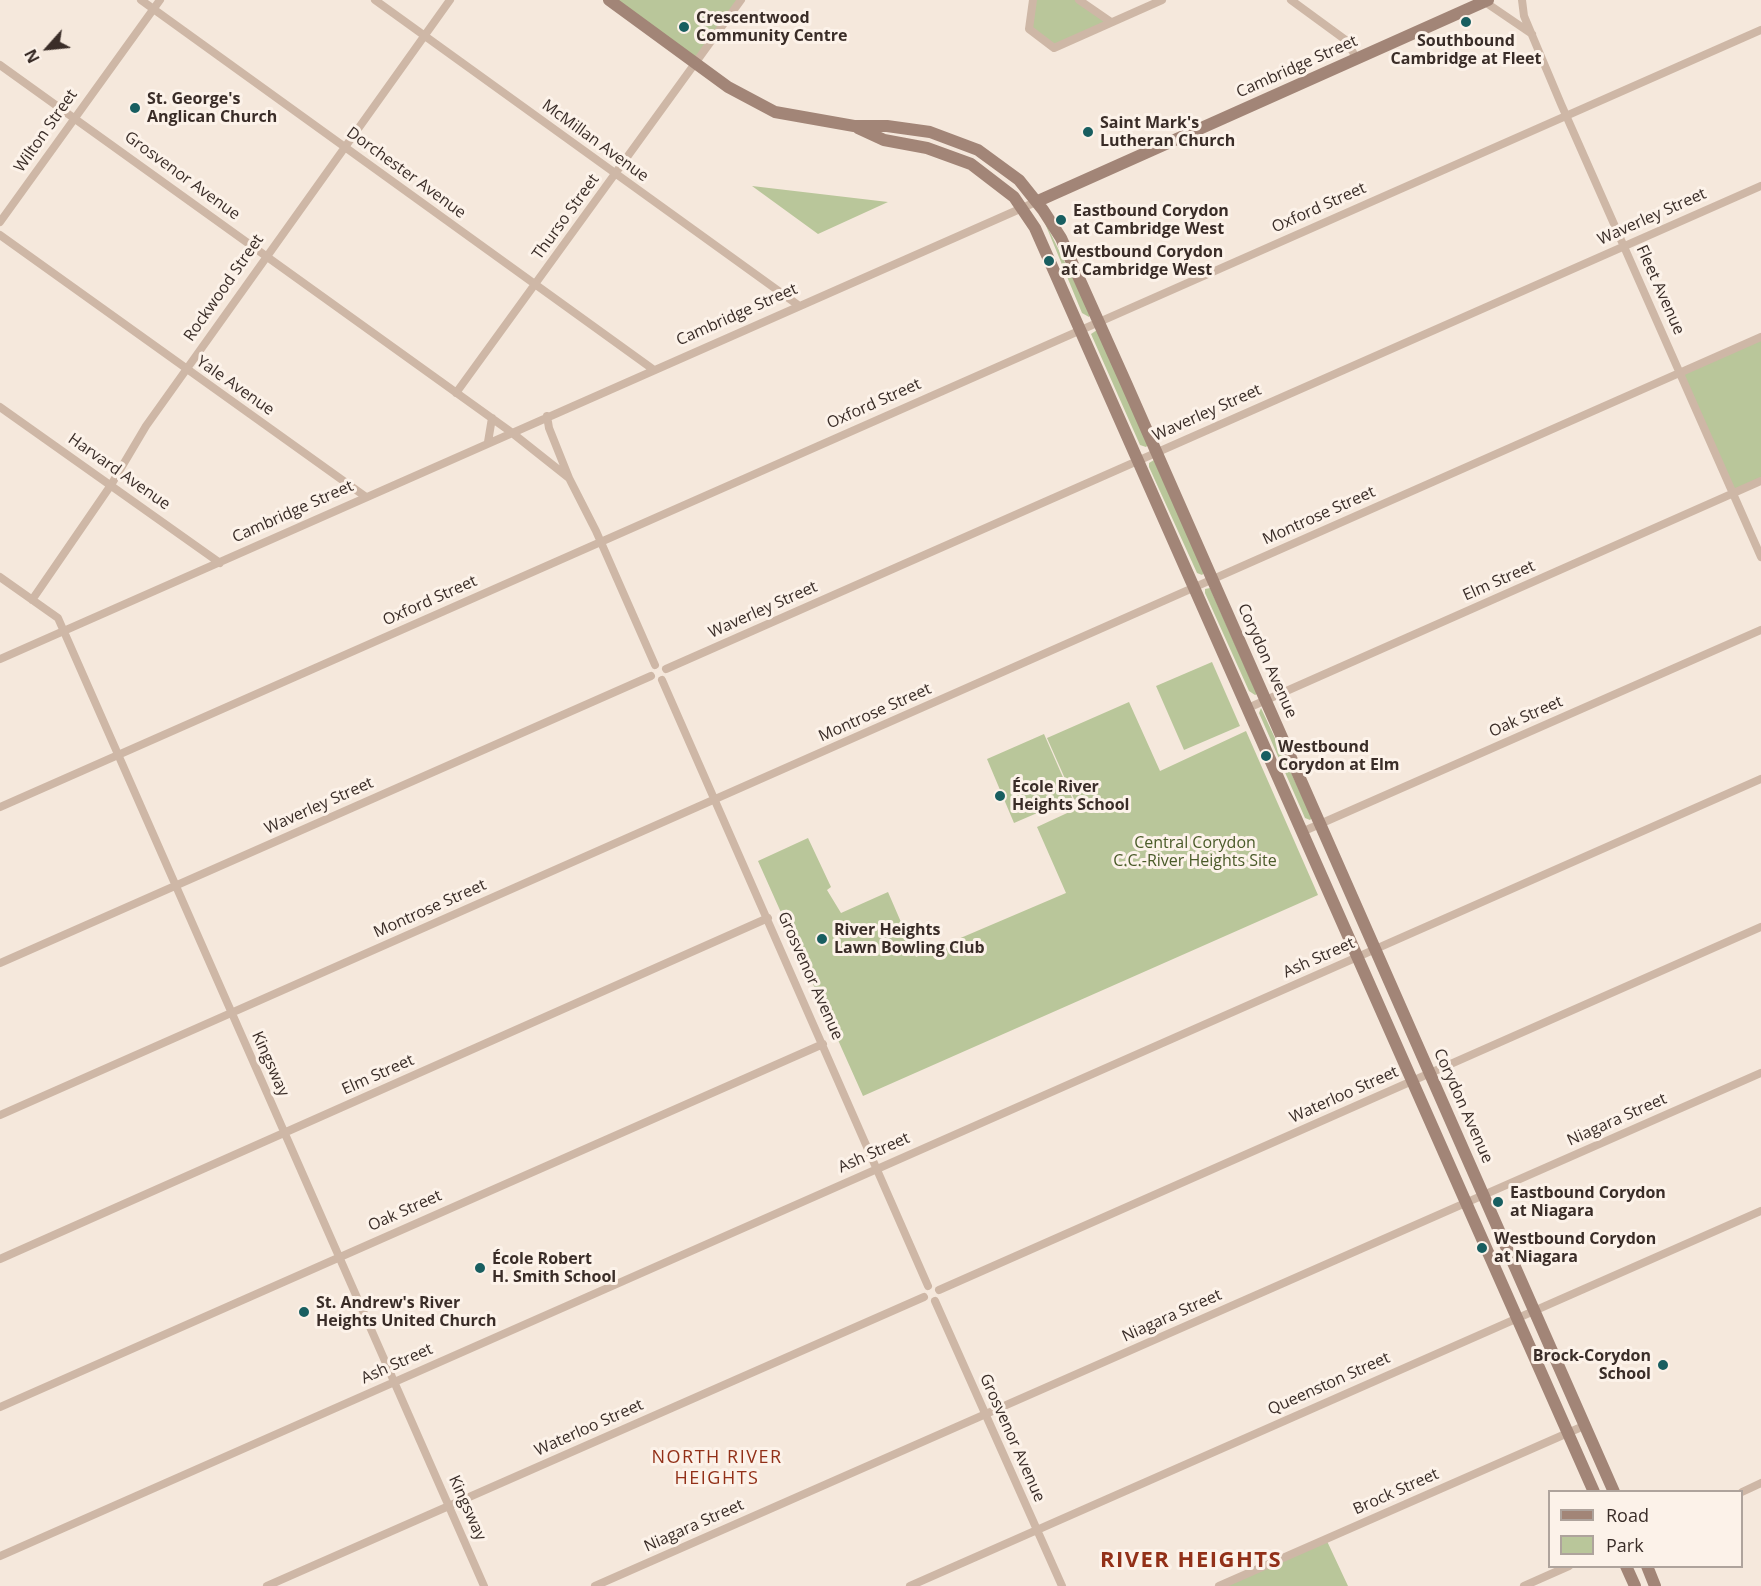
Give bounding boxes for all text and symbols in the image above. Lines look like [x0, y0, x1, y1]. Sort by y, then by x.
place label: Crescentwood Community Centre [696, 8, 847, 46]
marker: Southbound Cambridge at Fleet [1459, 15, 1473, 29]
north arrow [18, 18, 78, 78]
marker: Crescentwood Community Centre [677, 20, 691, 34]
place label: Southbound Cambridge at Fleet [1391, 31, 1541, 69]
street label: Cambridge Street [1234, 32, 1360, 102]
text: N [19, 45, 45, 67]
street label: Wilton Street [10, 86, 82, 176]
place label: St. George's Anglican Church [147, 89, 277, 127]
street label: McMillan Avenue [538, 96, 652, 186]
marker: St. George's Anglican Church [128, 101, 142, 115]
place label: Saint Mark's Lutheran Church [1100, 113, 1235, 151]
street label: Dorchester Avenue [343, 123, 469, 223]
marker: Saint Mark's Lutheran Church [1081, 125, 1095, 139]
street label: Grosvenor Avenue [120, 128, 244, 224]
street label: Thurso Street [529, 170, 603, 264]
street label: Oxford Street [1269, 179, 1369, 237]
street label: Waverley Street [1595, 184, 1709, 250]
place label: Eastbound Corydon at Cambridge West [1073, 201, 1229, 239]
marker: Eastbound Corydon at Cambridge West [1054, 213, 1068, 227]
street label: Rockwood Street [180, 231, 268, 345]
place label: Westbound Corydon at Cambridge West [1061, 242, 1223, 280]
street label: Fleet Avenue [1632, 242, 1688, 338]
marker: Westbound Corydon at Cambridge West [1042, 254, 1056, 268]
street label: Cambridge Street [674, 280, 800, 350]
street label: Yale Avenue [192, 352, 278, 420]
street label: Oxford Street [824, 375, 924, 433]
street label: Waverley Street [1150, 380, 1264, 446]
street label: Harvard Avenue [64, 430, 174, 514]
street label: Cambridge Street [230, 477, 356, 547]
street label: Montrose Street [1260, 483, 1378, 549]
street label: Elm Street [1460, 557, 1538, 605]
street label: Oxford Street [380, 572, 480, 630]
street label: Waverley Street [706, 577, 820, 643]
street label: Corydon Avenue [1233, 601, 1301, 721]
street label: Montrose Street [816, 680, 934, 746]
street label: Oak Street [1486, 692, 1566, 742]
place label: Westbound Corydon at Elm [1278, 737, 1399, 775]
marker: Westbound Corydon at Elm [1259, 749, 1273, 763]
street label: Waverley Street [262, 773, 376, 839]
place label: École River Heights School [1012, 777, 1129, 815]
marker: École River Heights School [993, 789, 1007, 803]
park label: Central Corydon C.C.-River Heights Site [1113, 833, 1277, 871]
street label: Montrose Street [371, 876, 489, 942]
street label: Grosvenor Avenue [773, 909, 847, 1043]
place label: River Heights Lawn Bowling Club [834, 920, 985, 958]
marker: River Heights Lawn Bowling Club [815, 932, 829, 946]
street label: Ash Street [1280, 934, 1358, 982]
street label: Kingsway [247, 1028, 293, 1100]
street label: Corydon Avenue [1429, 1046, 1497, 1166]
street label: Elm Street [339, 1051, 417, 1099]
street label: Waterloo Street [1287, 1062, 1401, 1128]
street label: Niagara Street [1564, 1090, 1670, 1150]
street label: Ash Street [835, 1129, 913, 1177]
place label: Eastbound Corydon at Niagara [1510, 1183, 1666, 1221]
street label: Oak Street [365, 1186, 445, 1236]
marker: Eastbound Corydon at Niagara [1491, 1195, 1505, 1209]
place label: Westbound Corydon at Niagara [1494, 1229, 1656, 1267]
marker: Westbound Corydon at Niagara [1475, 1241, 1489, 1255]
place label: École Robert H. Smith School [492, 1249, 616, 1287]
marker: École Robert H. Smith School [473, 1261, 487, 1275]
street label: Niagara Street [1119, 1286, 1225, 1346]
place label: St. Andrew's River Heights United Church [316, 1293, 497, 1331]
marker: St. Andrew's River Heights United Church [297, 1305, 311, 1319]
street label: Ash Street [358, 1340, 436, 1388]
place label: Brock-Corydon School [1533, 1346, 1651, 1384]
street label: Queenston Street [1265, 1348, 1393, 1420]
marker: Brock-Corydon School [1656, 1358, 1670, 1372]
street label: Grosvenor Avenue [975, 1371, 1049, 1505]
street label: Waterloo Street [532, 1395, 646, 1461]
district label: NORTH RIVER HEIGHTS [651, 1447, 783, 1490]
street label: Brock Street [1350, 1465, 1442, 1519]
street label: Kingsway [444, 1472, 490, 1544]
legend [1548, 1490, 1743, 1568]
street label: Niagara Street [641, 1496, 747, 1556]
text: Road [1606, 1503, 1649, 1527]
text: Park [1606, 1533, 1644, 1557]
district label: RIVER HEIGHTS [1100, 1548, 1282, 1574]

